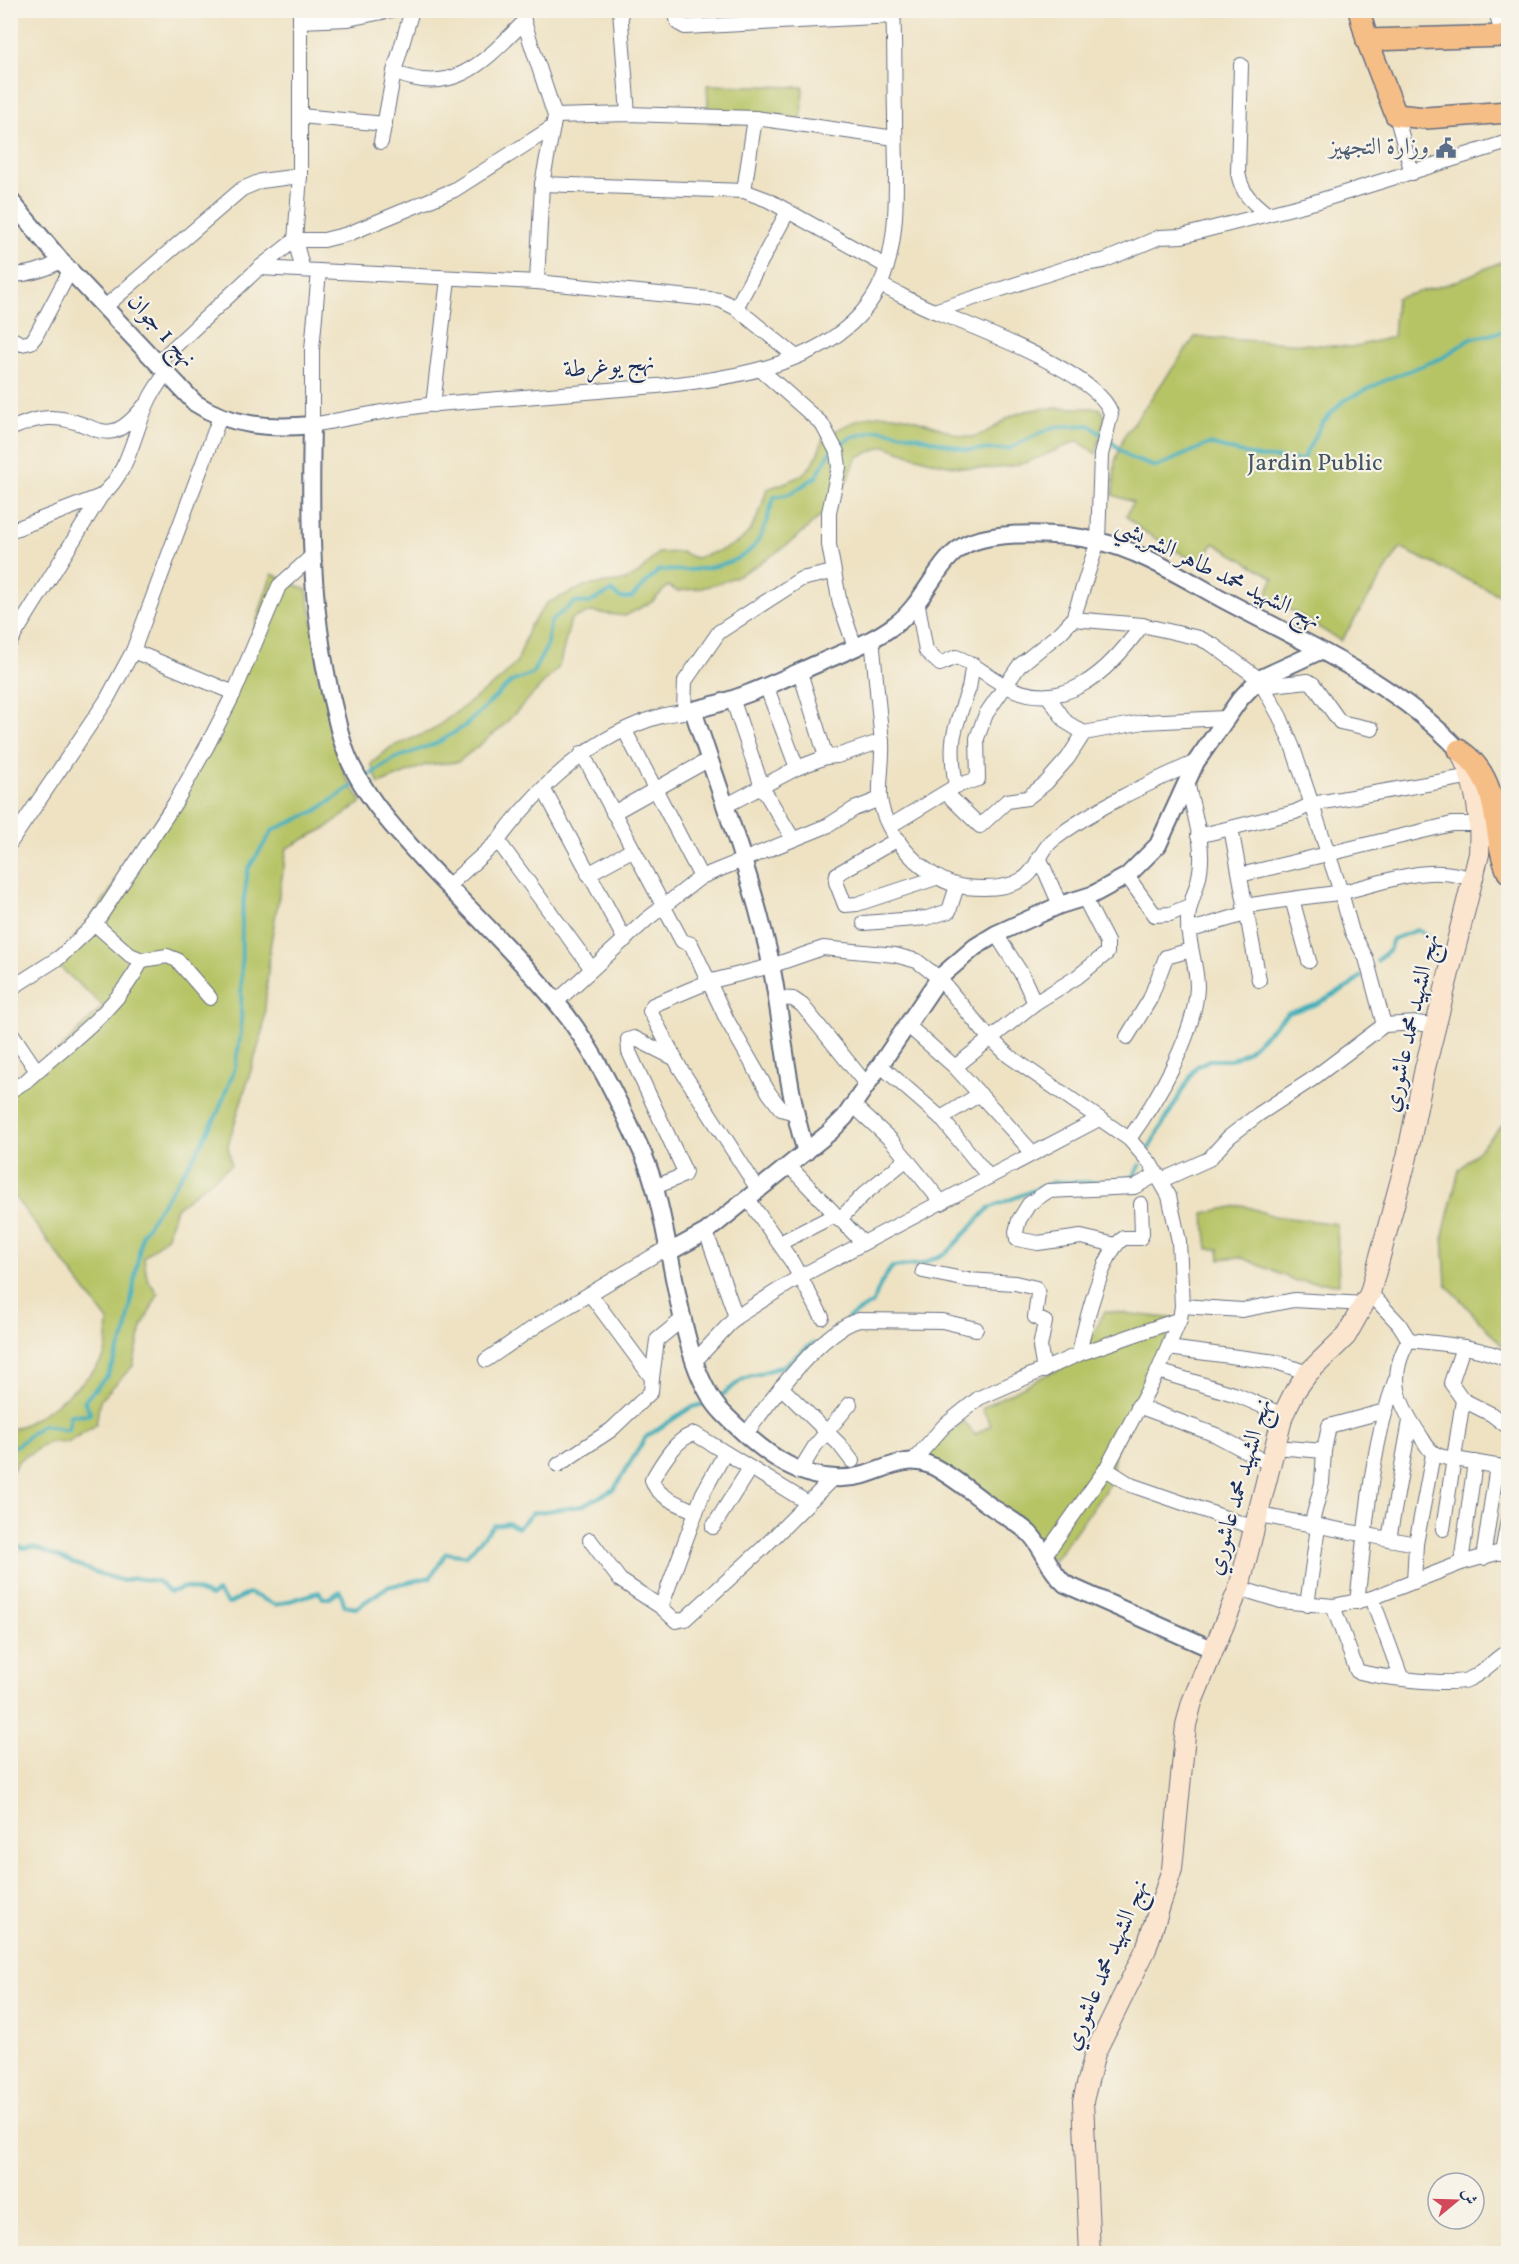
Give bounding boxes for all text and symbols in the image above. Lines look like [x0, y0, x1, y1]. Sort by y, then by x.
place label: وزارة التجهيز [1326, 131, 1429, 165]
public building icon: وزارة التجهيز [1434, 136, 1458, 160]
street label: نهج 1 جوان [117, 286, 204, 377]
street label: نهج يوغرطة [562, 346, 656, 390]
park label: Jardin Public [1247, 447, 1383, 481]
street label: نهج الشهيد محمد طاهر الشريشي [1108, 509, 1326, 641]
street label: نهج الشهيد محمد عاشوري [1375, 930, 1451, 1116]
street label: نهج الشهيد محمد عاشوري [1198, 1394, 1283, 1580]
street label: نهج الشهيد محمد عاشوري [1056, 1874, 1160, 2057]
north arrow [1426, 2171, 1486, 2231]
text: ش [1455, 2186, 1481, 2208]

